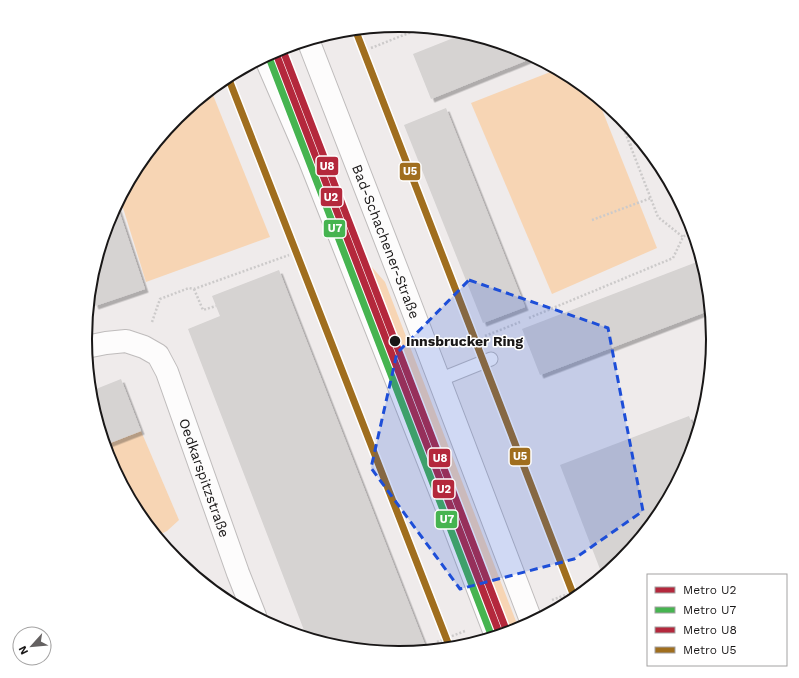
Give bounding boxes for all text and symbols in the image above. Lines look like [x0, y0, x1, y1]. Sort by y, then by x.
line badge: U8 [316, 156, 339, 176]
text: U8 [320, 160, 334, 173]
street label: Bad-Schachener-Straße [349, 162, 423, 321]
line badge: U5 [399, 162, 421, 181]
text: U5 [403, 165, 417, 178]
line badge: U2 [320, 187, 343, 207]
text: U2 [324, 191, 339, 204]
line badge: U7 [323, 219, 346, 238]
text: U7 [328, 222, 343, 235]
place label: Innsbrucker Ring [406, 333, 523, 349]
marker: Innsbrucker Ring [388, 334, 402, 348]
street label: Oedkarspitzstraße [176, 416, 233, 539]
line badge: U5 [509, 447, 531, 466]
line badge: U8 [428, 448, 451, 468]
text: U5 [513, 450, 527, 463]
text: U8 [433, 452, 447, 465]
line badge: U2 [432, 479, 455, 499]
text: U2 [437, 483, 452, 496]
line badge: U7 [435, 510, 458, 529]
text: U7 [440, 513, 455, 526]
legend [647, 574, 787, 666]
text: Metro U2 [683, 583, 736, 597]
text: Metro U7 [683, 603, 736, 617]
text: Metro U8 [683, 623, 737, 637]
north arrow [12, 626, 52, 666]
text: Metro U5 [683, 643, 736, 657]
text: N [16, 644, 31, 657]

